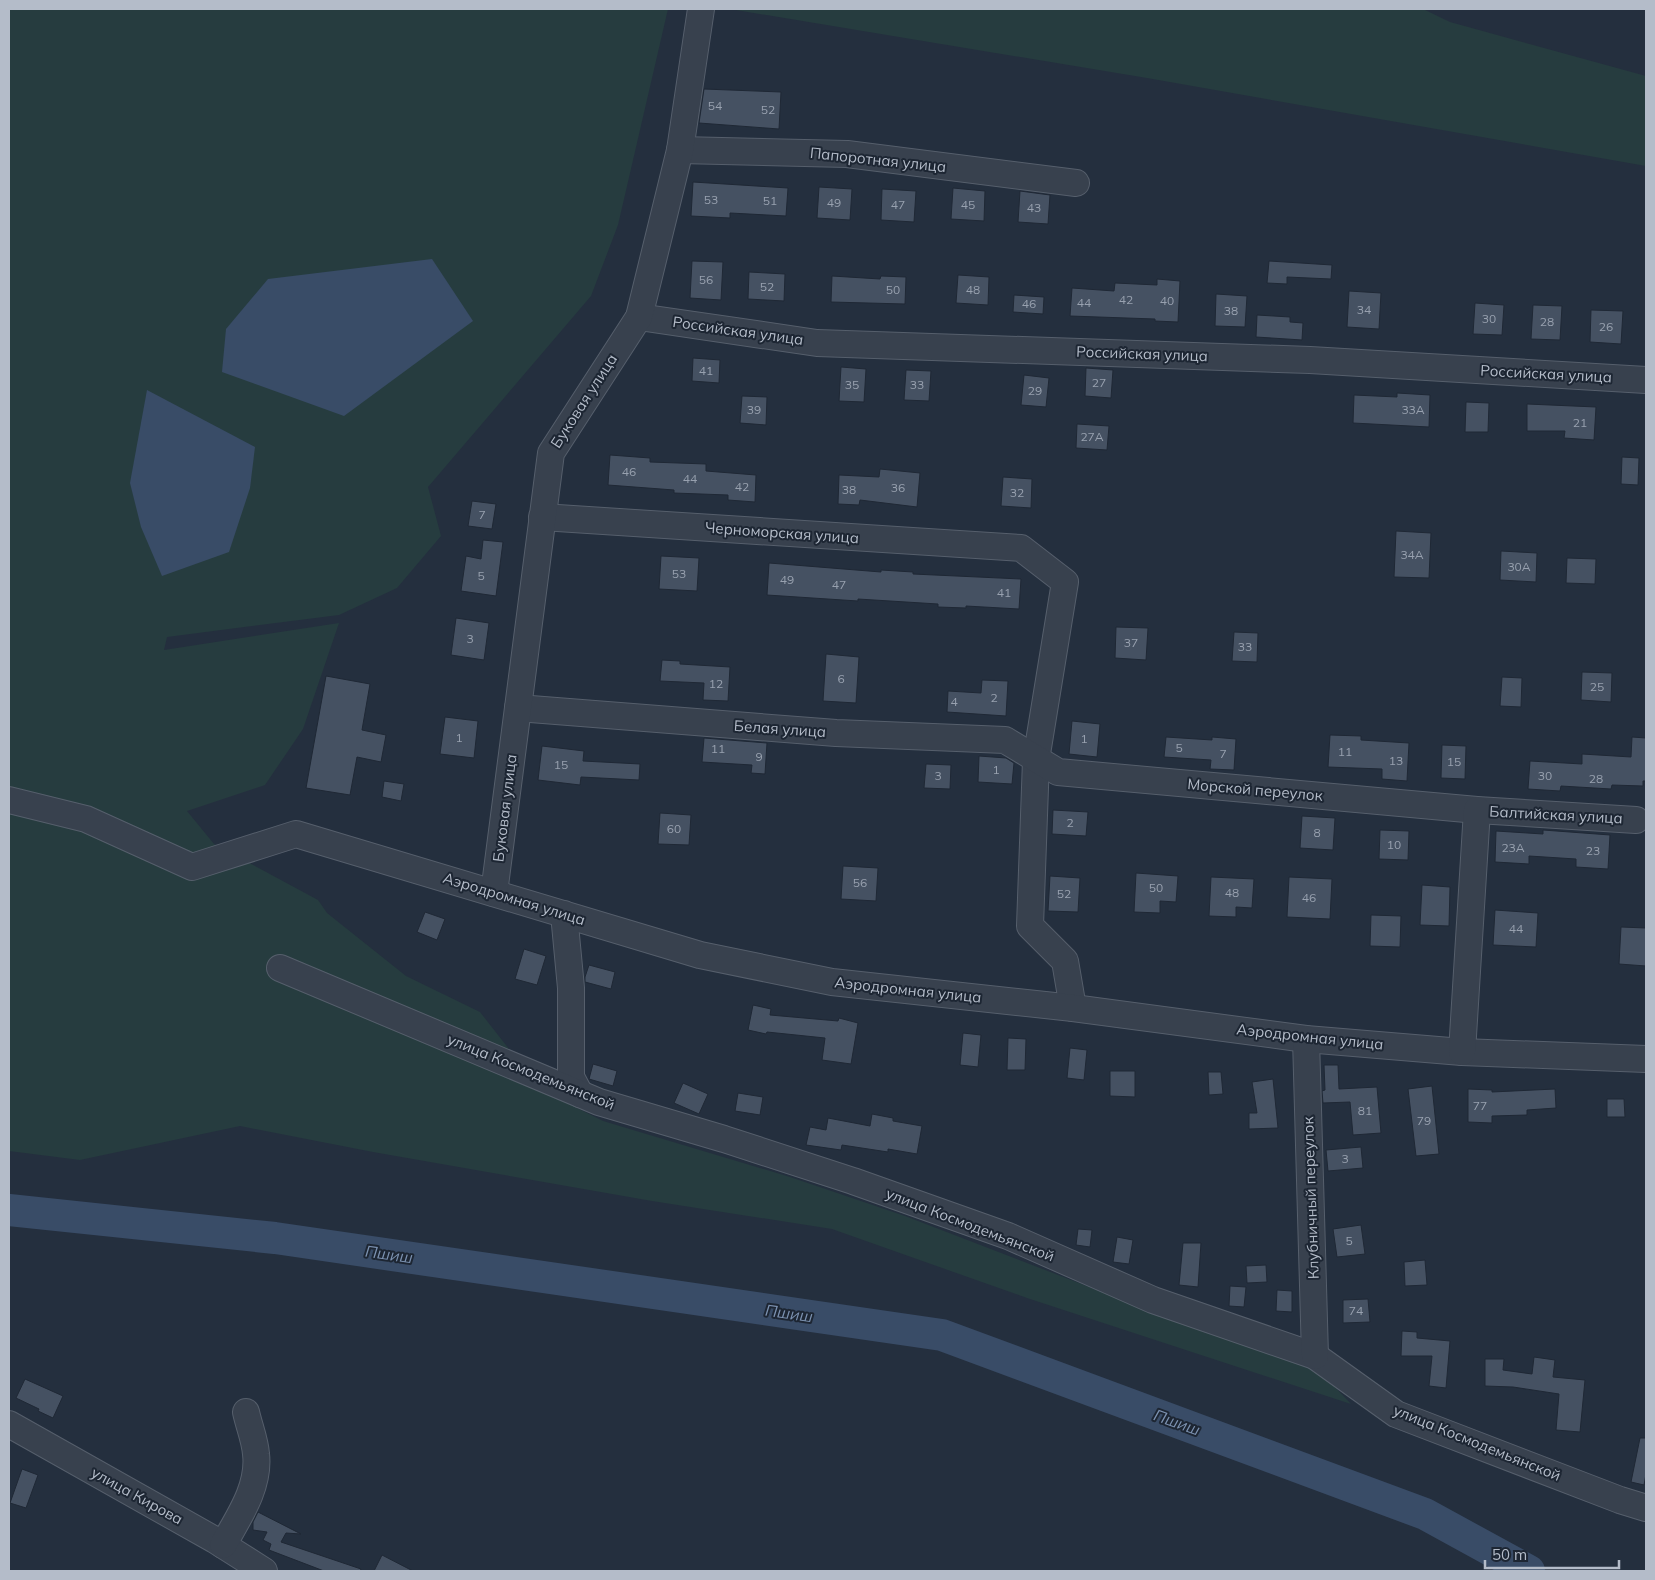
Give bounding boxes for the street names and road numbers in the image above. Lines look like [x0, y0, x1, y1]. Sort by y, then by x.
street label: Папоротная улица [809, 143, 947, 176]
street label: Российская улица [671, 312, 805, 349]
street label: Российская улица [1076, 342, 1208, 365]
street label: Буковая улица [546, 350, 621, 451]
street label: Российская улица [1480, 361, 1612, 386]
street label: Черноморская улица [704, 518, 860, 547]
street label: Белая улица [733, 716, 827, 741]
street label: Буковая улица [488, 753, 521, 863]
street label: Морской переулок [1187, 774, 1324, 805]
street label: Балтийская улица [1489, 802, 1623, 827]
street label: Аэродромная улица [441, 868, 588, 929]
street label: Аэродромная улица [834, 972, 983, 1007]
street label: Аэродромная улица [1236, 1019, 1385, 1054]
street label: улица Космодемьянской [445, 1029, 618, 1114]
street label: Клубничный переулок [1298, 1115, 1323, 1280]
street label: улица Космодемьянской [883, 1184, 1057, 1265]
street label: улица Космодемьянской [1391, 1400, 1564, 1485]
street label: улица Кирова [88, 1463, 186, 1529]

